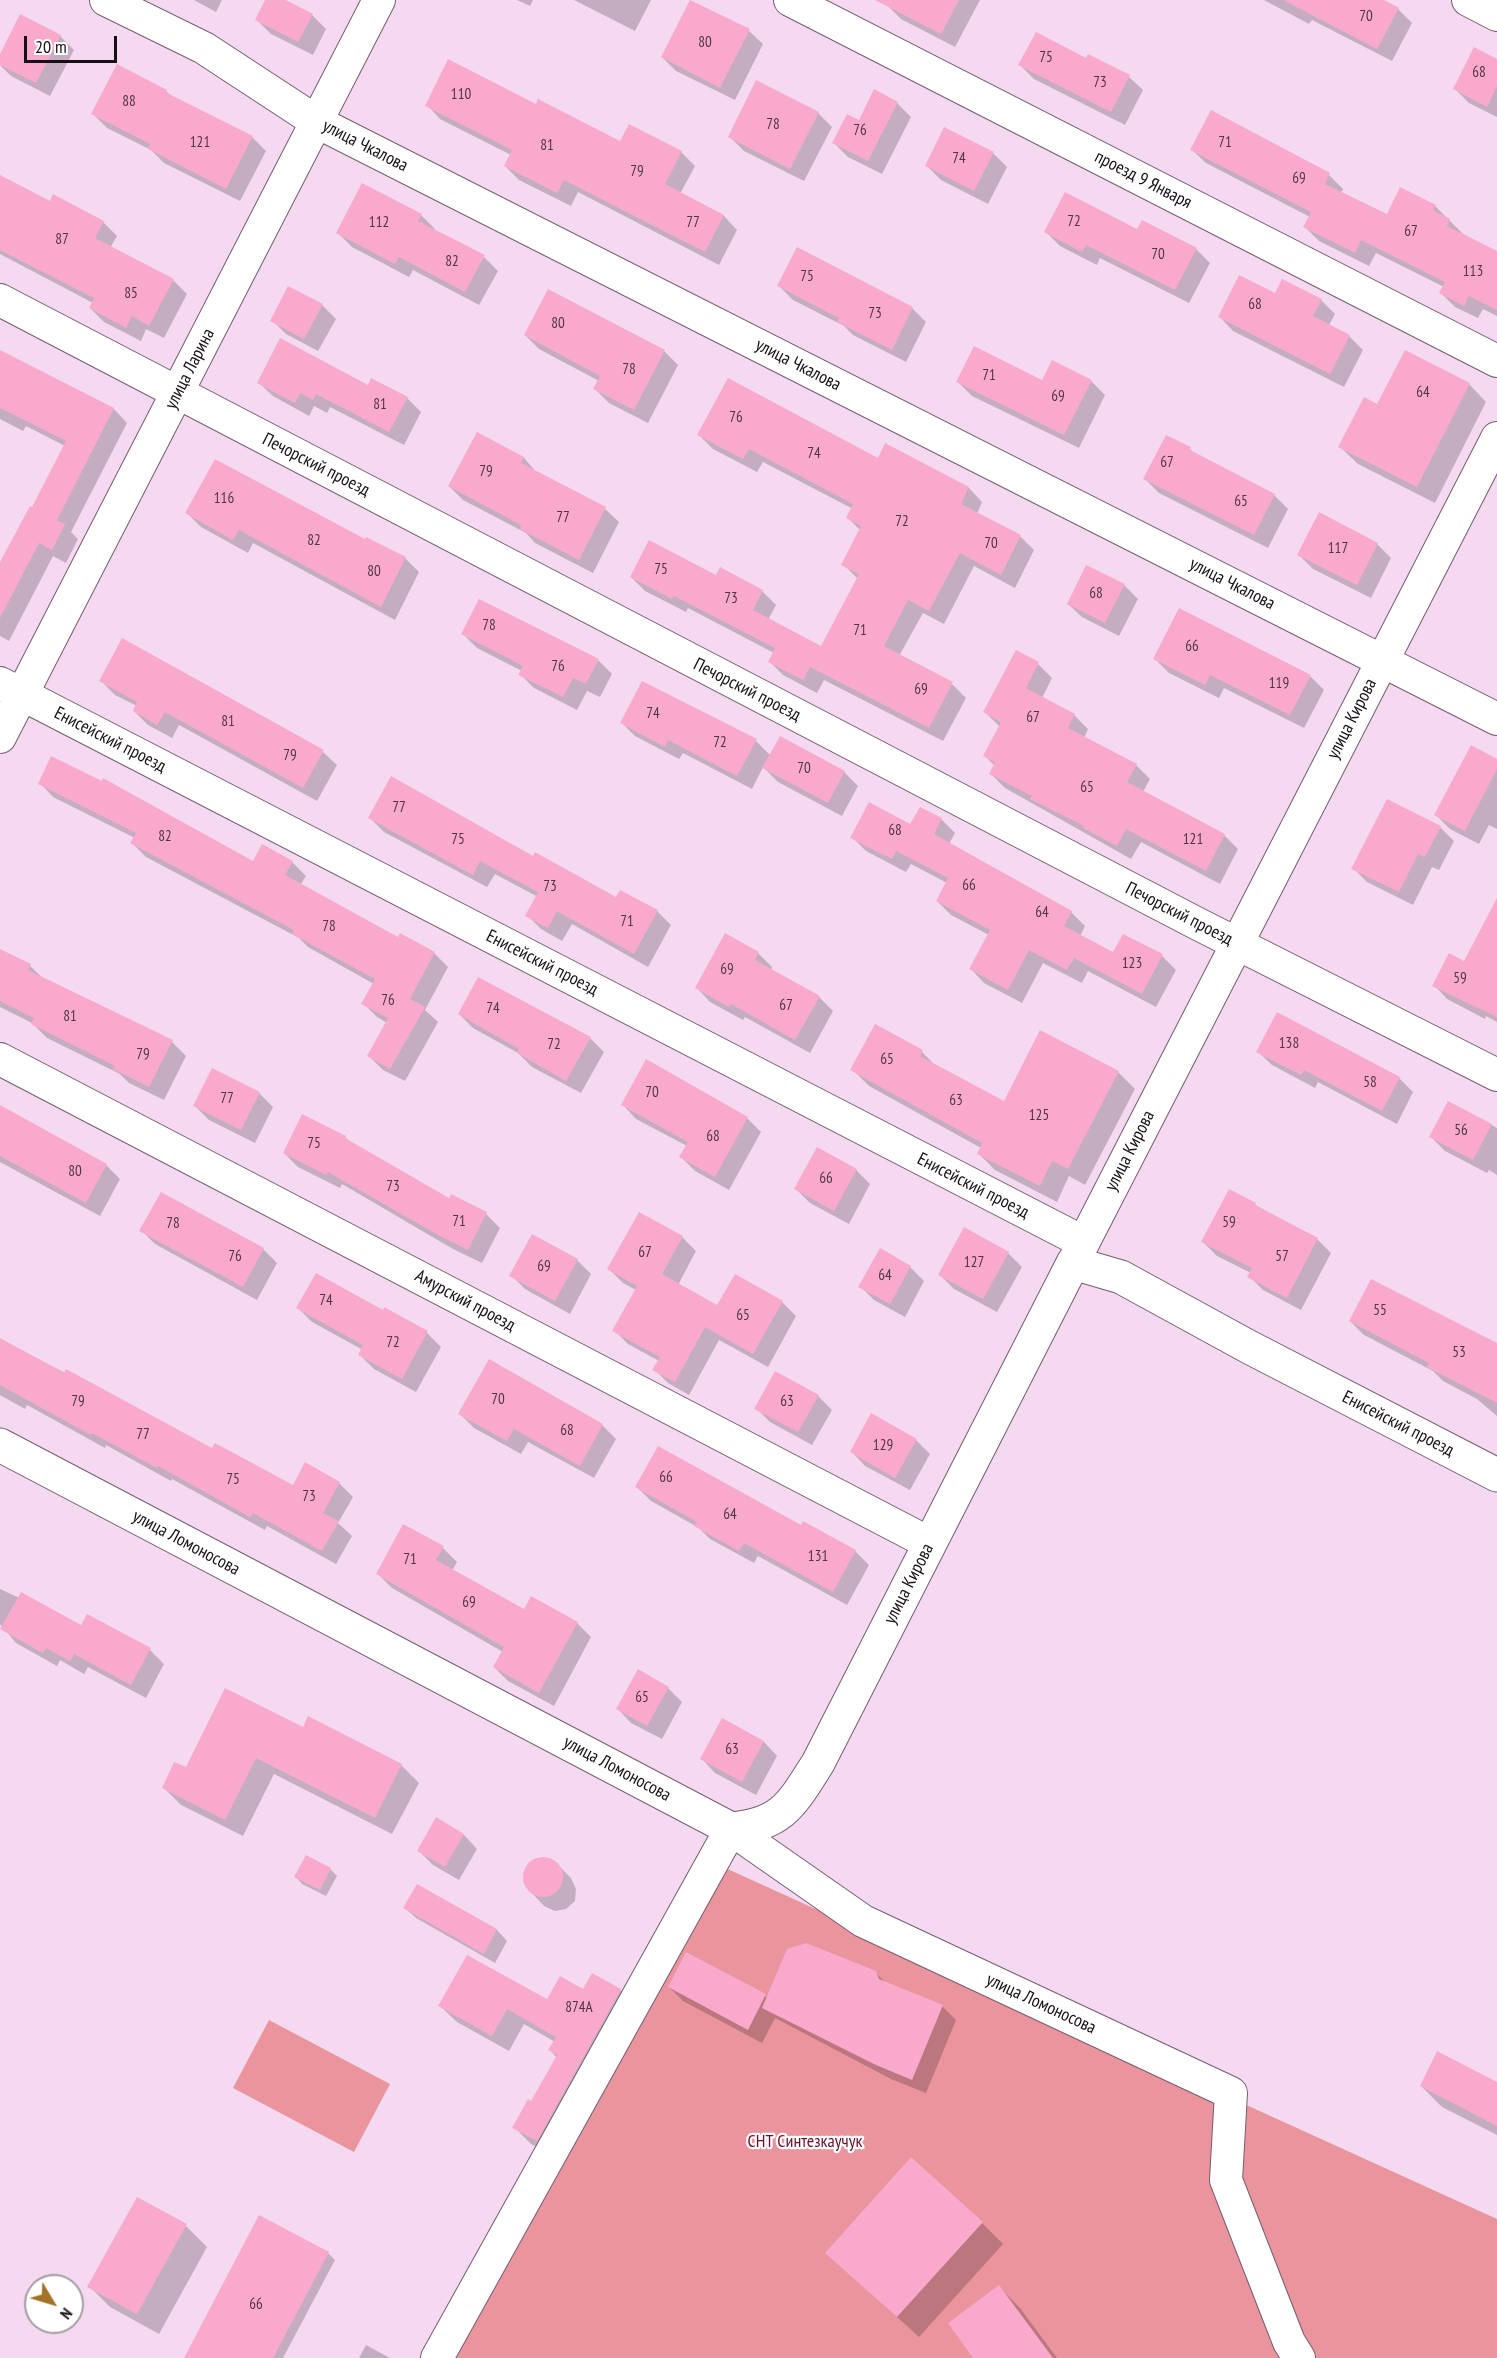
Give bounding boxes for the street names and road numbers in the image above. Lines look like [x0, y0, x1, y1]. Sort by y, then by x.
street label: улица Чкалова [319, 115, 411, 177]
street label: проезд 9 Января [1091, 146, 1195, 214]
street label: улица Ларина [160, 325, 220, 413]
street label: улица Чкалова [752, 334, 844, 396]
street label: Печорский проезд [259, 429, 373, 501]
street label: улица Чкалова [1186, 553, 1278, 615]
street label: Печорский проезд [690, 654, 804, 726]
street label: улица Кирова [1322, 675, 1382, 763]
street label: Енисейский проезд [50, 702, 170, 778]
street label: Печорский проезд [1122, 878, 1236, 950]
street label: Енисейский проезд [482, 925, 602, 1001]
street label: улица Кирова [1100, 1107, 1160, 1195]
street label: Енисейский проезд [913, 1148, 1033, 1224]
street label: Амурский проезд [411, 1266, 519, 1336]
street label: Енисейский проезд [1338, 1386, 1458, 1462]
street label: улица Ломоносова [129, 1506, 243, 1580]
street label: улица Кирова [879, 1540, 939, 1628]
street label: улица Ломоносова [560, 1732, 674, 1806]
street label: улица Ломоносова [983, 1969, 1099, 2039]

